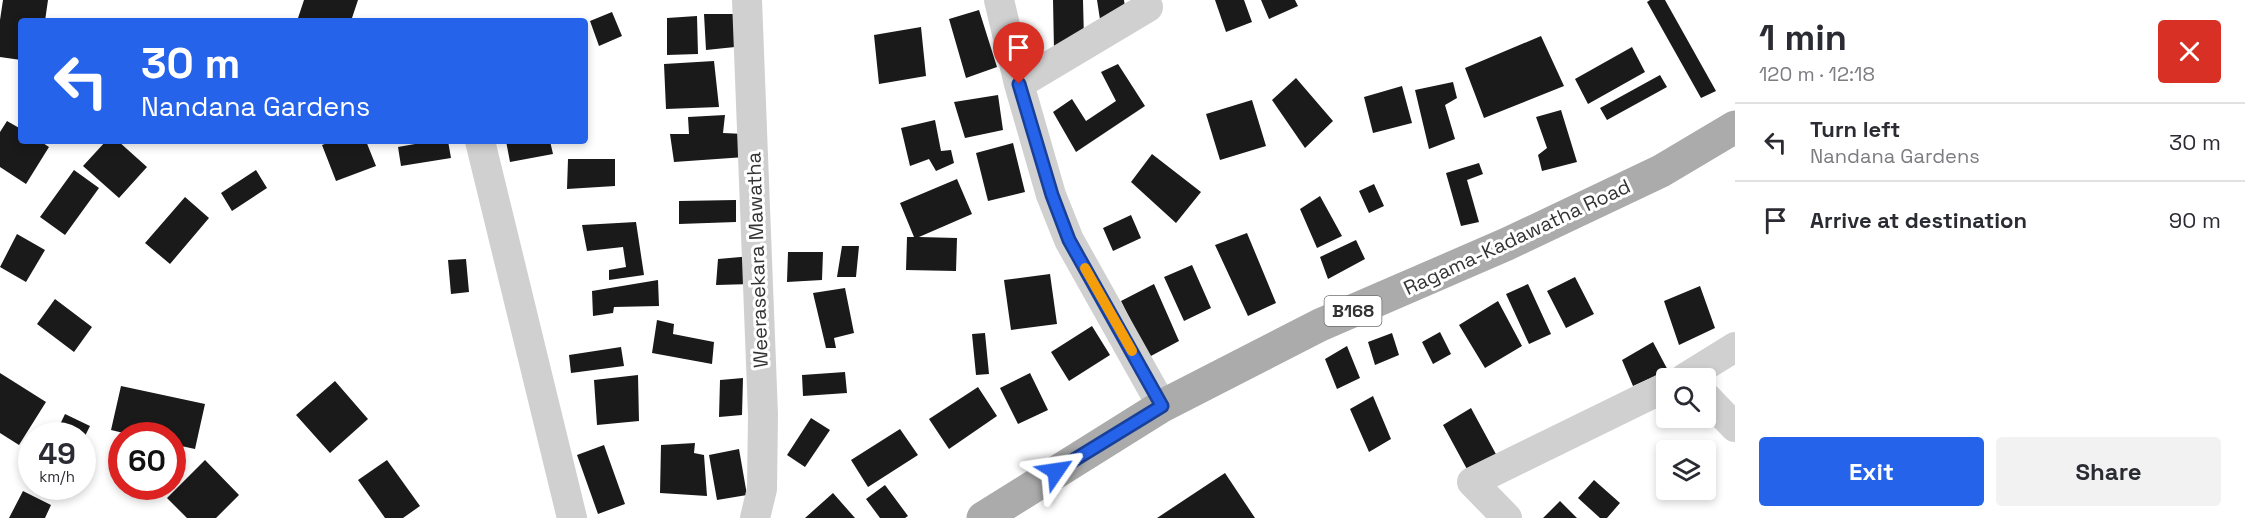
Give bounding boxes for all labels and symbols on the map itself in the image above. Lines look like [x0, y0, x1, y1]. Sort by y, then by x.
pin [993, 22, 1044, 84]
street label: Weerasekara Mawatha [740, 152, 774, 368]
street label: Ragama-Kadawatha Road [1399, 173, 1635, 301]
road number: B168 [1324, 296, 1382, 326]
speed limit sign: 60 [108, 422, 186, 500]
position arrow [1024, 439, 1088, 503]

